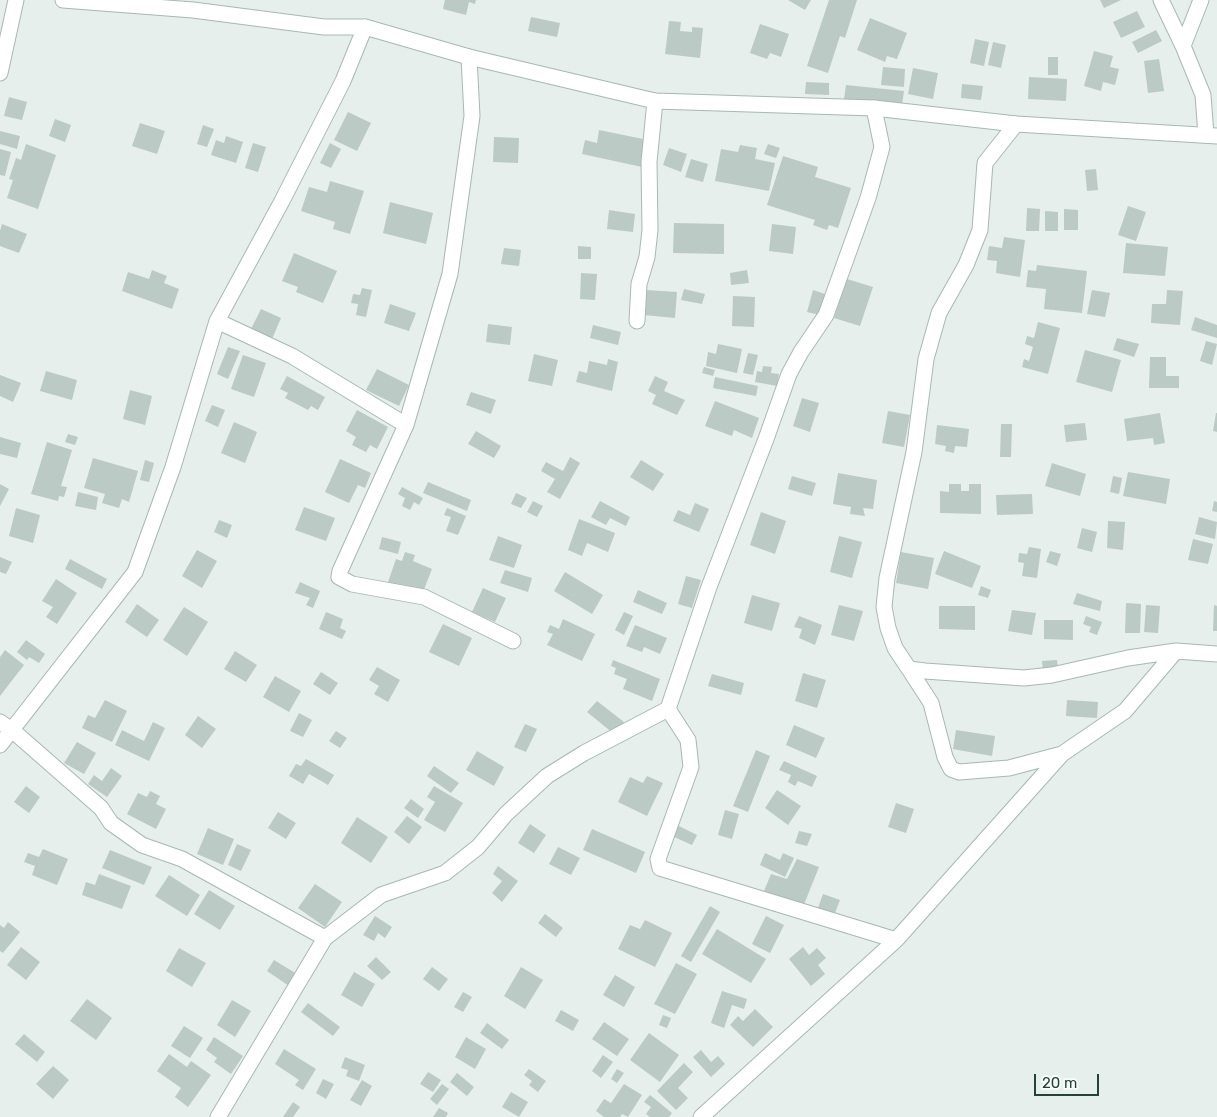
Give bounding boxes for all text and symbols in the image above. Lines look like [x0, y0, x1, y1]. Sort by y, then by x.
scale bar [1037, 1064, 1102, 1096]
text: 20 m [1042, 1074, 1077, 1092]

